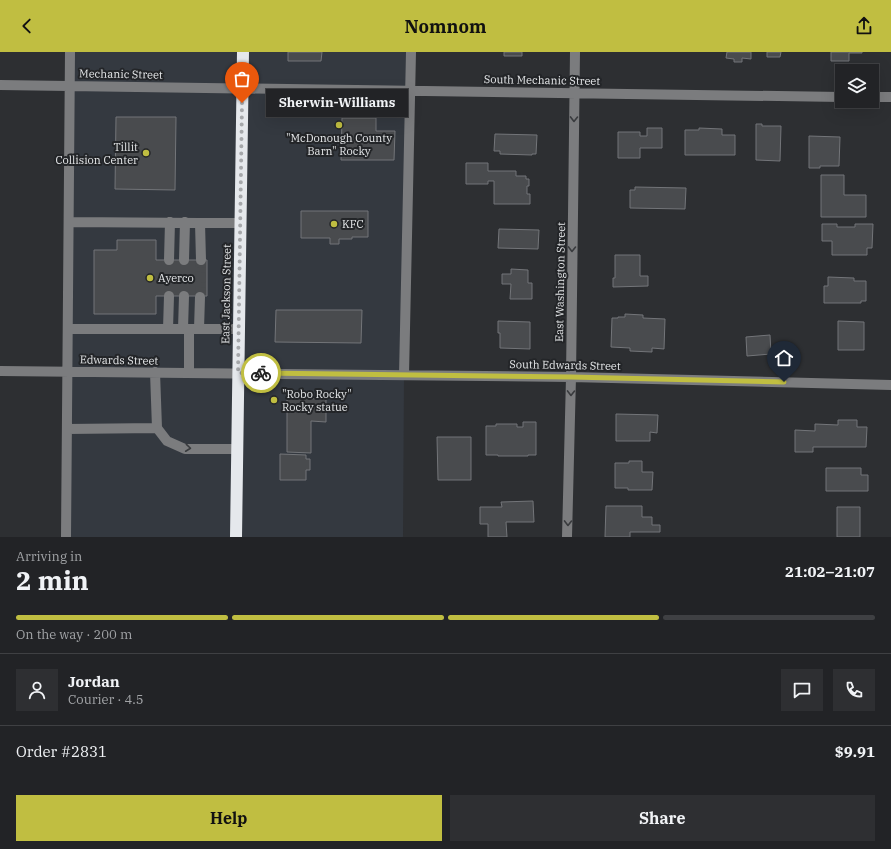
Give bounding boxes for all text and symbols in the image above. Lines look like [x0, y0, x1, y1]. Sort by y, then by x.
icon: back [16, 15, 38, 37]
text: Nomnom [405, 15, 486, 38]
icon: share [853, 15, 875, 37]
pin [225, 62, 259, 103]
map controls [835, 64, 879, 108]
button: layers [835, 64, 879, 108]
street label: Mechanic Street [79, 66, 163, 82]
icon: bag [231, 68, 253, 90]
street label: South Mechanic Street [484, 72, 600, 88]
callout: Sherwin-Williams [266, 89, 408, 117]
text: Sherwin-Williams [279, 94, 395, 111]
one-way arrow [570, 116, 578, 122]
marker: "McDonough County Barn" Rocky [334, 120, 344, 130]
place label: "McDonough County Barn" Rocky [286, 131, 392, 158]
place label: Tillit Collision Center [55, 140, 138, 167]
marker: Tillit Collision Center [141, 148, 151, 158]
place label: KFC [342, 217, 364, 231]
marker: KFC [329, 219, 339, 229]
street label: East Washington Street [552, 222, 568, 342]
street label: East Jackson Street [218, 244, 234, 344]
one-way arrow [568, 246, 576, 252]
place label: Ayerco [158, 271, 194, 285]
marker: Ayerco [145, 273, 155, 283]
pin [767, 341, 801, 382]
icon: home [773, 347, 795, 369]
street label: Edwards Street [80, 352, 158, 368]
courier [241, 353, 281, 393]
street label: South Edwards Street [509, 357, 621, 373]
icon: bike [250, 362, 272, 384]
place label: "Robo Rocky" Rocky statue [282, 387, 352, 414]
one-way arrow [566, 390, 575, 396]
marker: "Robo Rocky" Rocky statue [269, 395, 279, 405]
one-way arrow [185, 444, 191, 453]
one-way arrow [564, 520, 572, 526]
text: Arriving in [16, 548, 82, 565]
text: 21:02–21:07 [785, 562, 875, 581]
text: 2 min [16, 563, 89, 597]
text: On the way · 200 m [16, 626, 132, 643]
button: person [16, 669, 58, 711]
button: chat [781, 669, 823, 711]
button: phone [833, 669, 875, 711]
text: Jordan [68, 672, 120, 691]
text: Courier · 4.5 [68, 691, 144, 708]
text: Order #2831 [16, 742, 107, 761]
text: $9.91 [835, 742, 875, 761]
button: Help [16, 795, 442, 841]
button: Share [450, 795, 875, 841]

